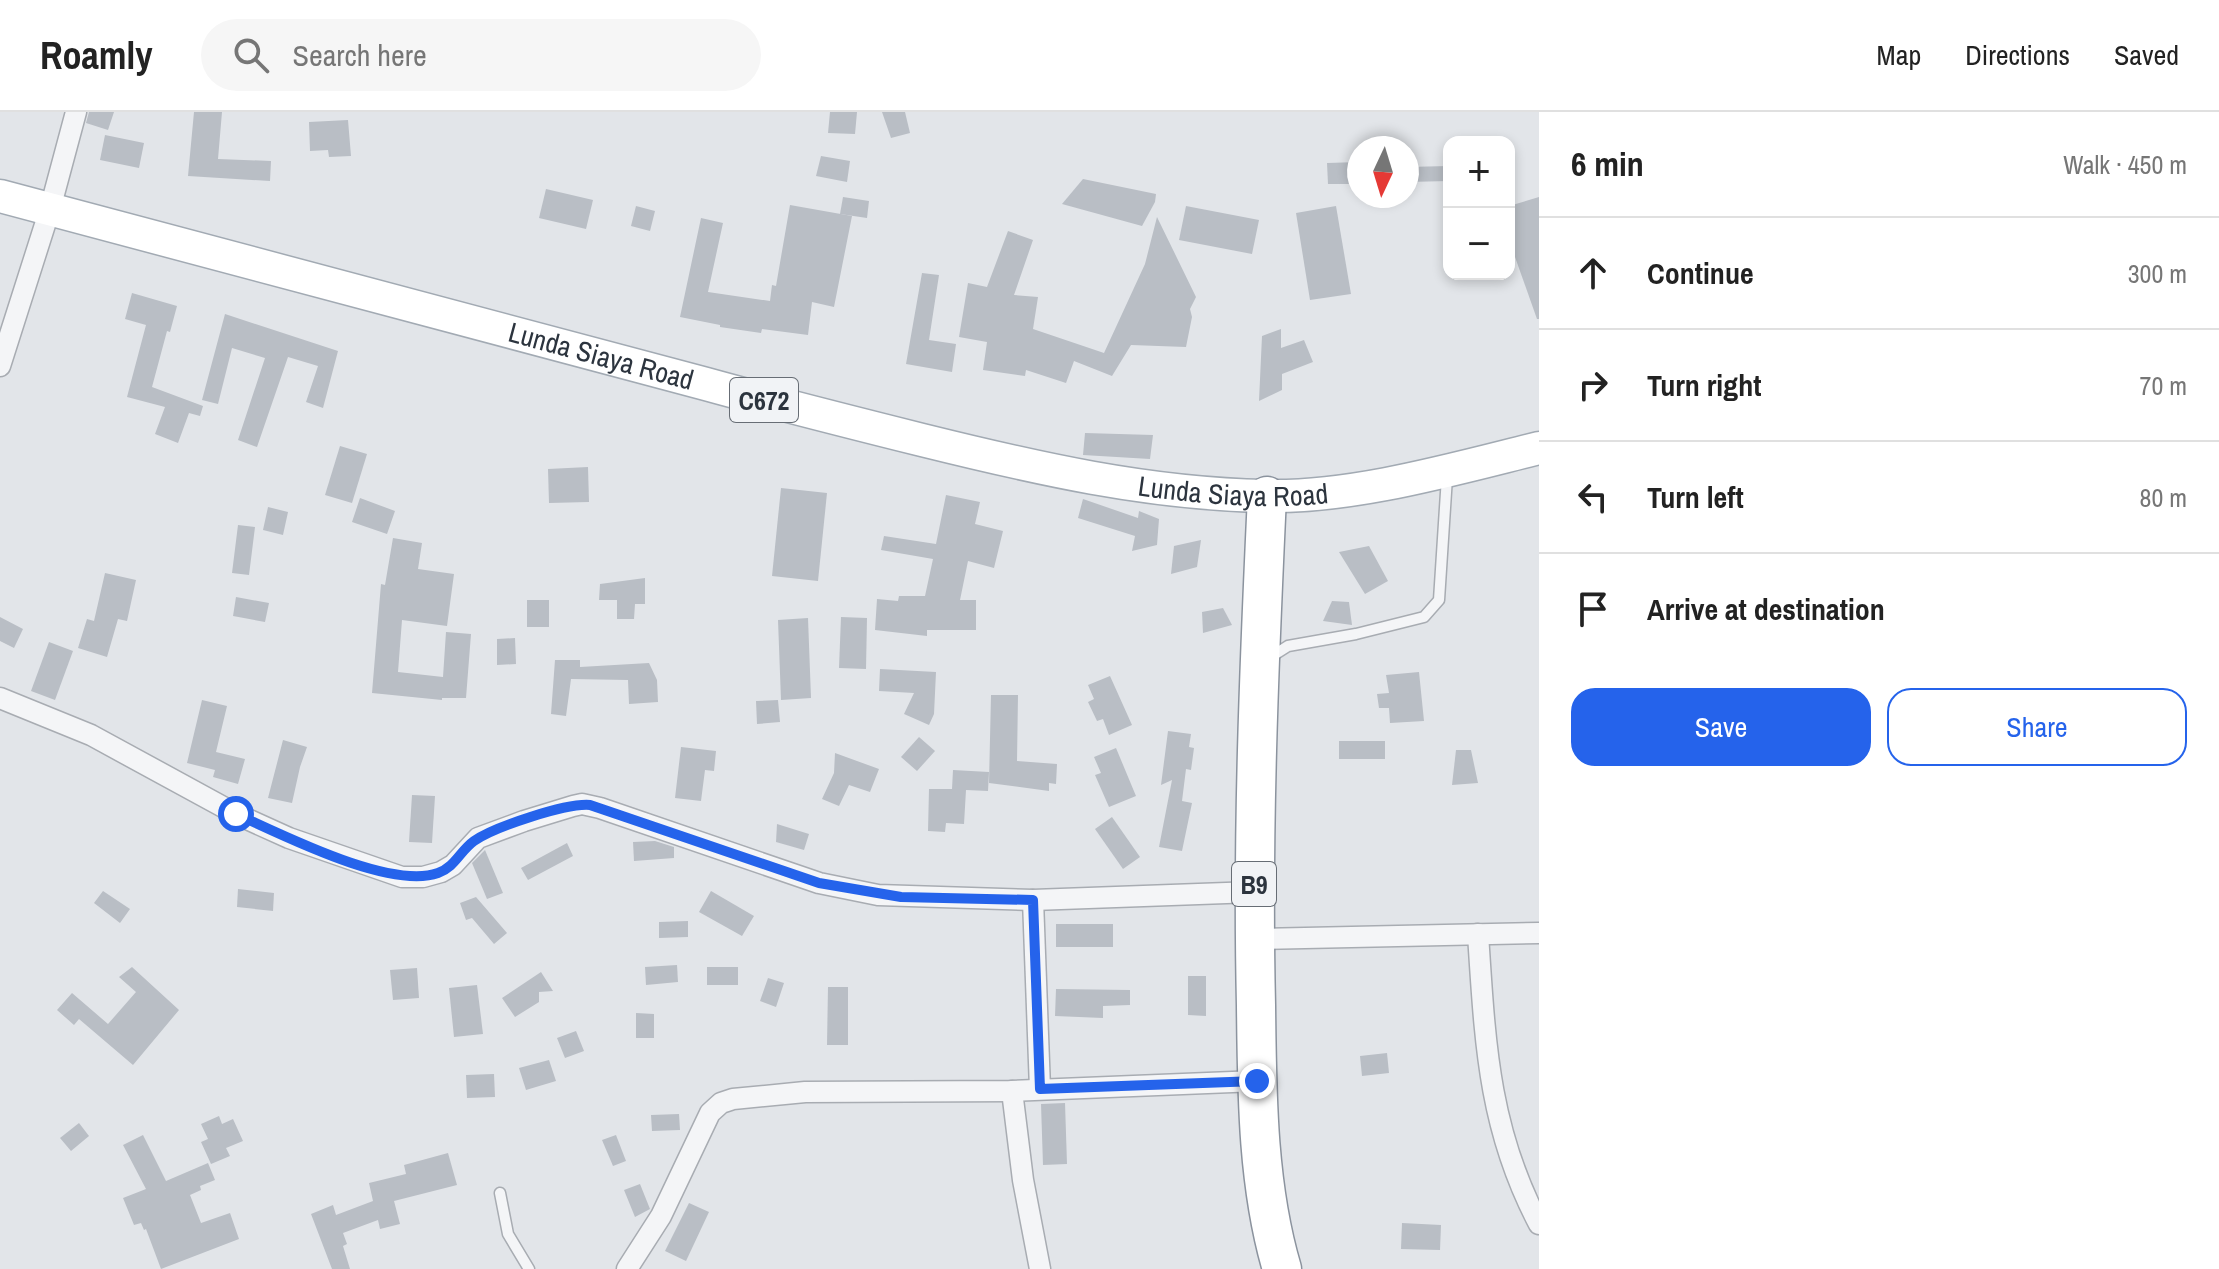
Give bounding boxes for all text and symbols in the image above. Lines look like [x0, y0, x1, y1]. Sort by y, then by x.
search box [201, 19, 761, 91]
text: Roamly [40, 30, 153, 81]
icon: search [229, 33, 273, 77]
text: Search here [293, 35, 427, 75]
text: Map [1877, 36, 1921, 74]
text: Directions [1965, 36, 2070, 74]
text: Saved [2114, 36, 2179, 74]
north arrow [1347, 136, 1419, 208]
map controls [1443, 136, 1515, 280]
button: + [1443, 136, 1515, 208]
text: 6 min [1571, 141, 1644, 187]
text: Walk · 450 m [2063, 147, 2187, 182]
button: − [1443, 208, 1515, 280]
icon: ahead [1571, 251, 1615, 295]
text: Continue [1647, 253, 1754, 293]
text: 300 m [2128, 256, 2187, 291]
street label: Lunda Siaya Road [504, 313, 698, 399]
icon: right [1571, 363, 1615, 407]
text: Turn right [1647, 365, 1761, 405]
text: 70 m [2140, 368, 2187, 403]
road number: C672 [730, 378, 798, 422]
street label: Lunda Siaya Road [1136, 466, 1330, 515]
icon: left [1571, 475, 1615, 519]
text: Turn left [1647, 477, 1744, 517]
text: 80 m [2140, 480, 2187, 515]
icon: arrive [1571, 587, 1615, 631]
text: Arrive at destination [1647, 589, 1885, 629]
button: Save [1571, 688, 1871, 766]
button: Share [1887, 688, 2187, 766]
route start [218, 796, 254, 832]
road number: B9 [1232, 862, 1276, 906]
route end [1239, 1063, 1275, 1099]

